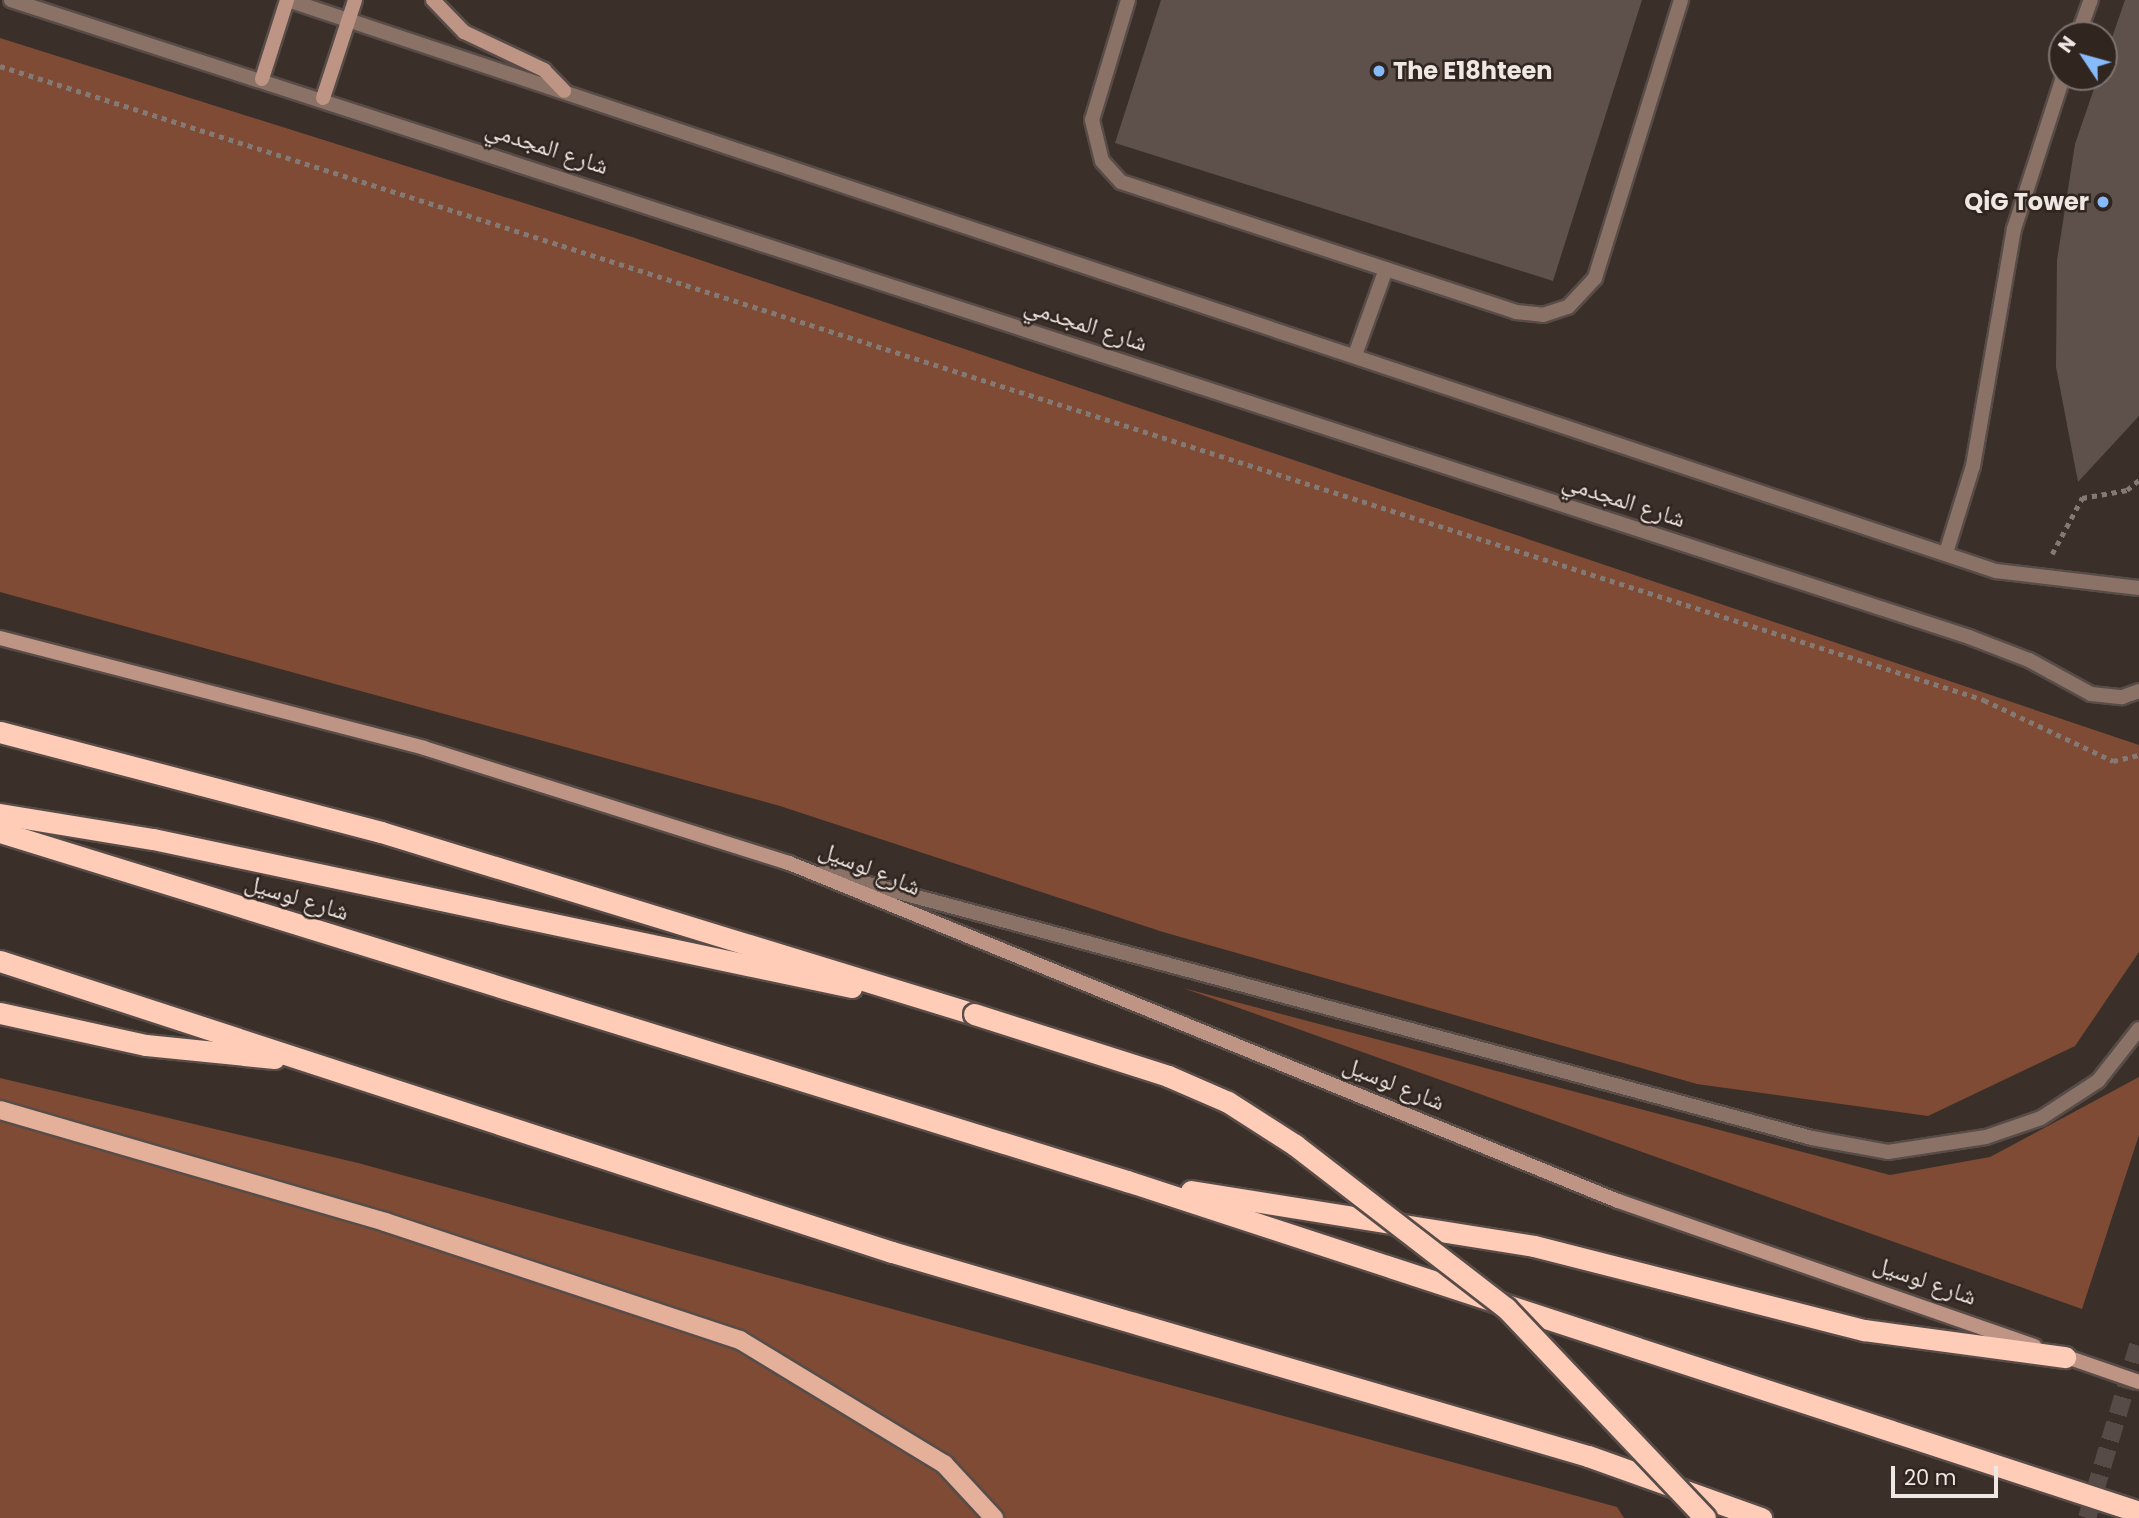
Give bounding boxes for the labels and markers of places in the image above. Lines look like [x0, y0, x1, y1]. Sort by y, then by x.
place label: The E18hteen [1393, 57, 1552, 85]
marker: The E18hteen [1371, 63, 1387, 79]
place label: QiG Tower [1964, 188, 2089, 216]
marker: QiG Tower [2095, 194, 2111, 210]

